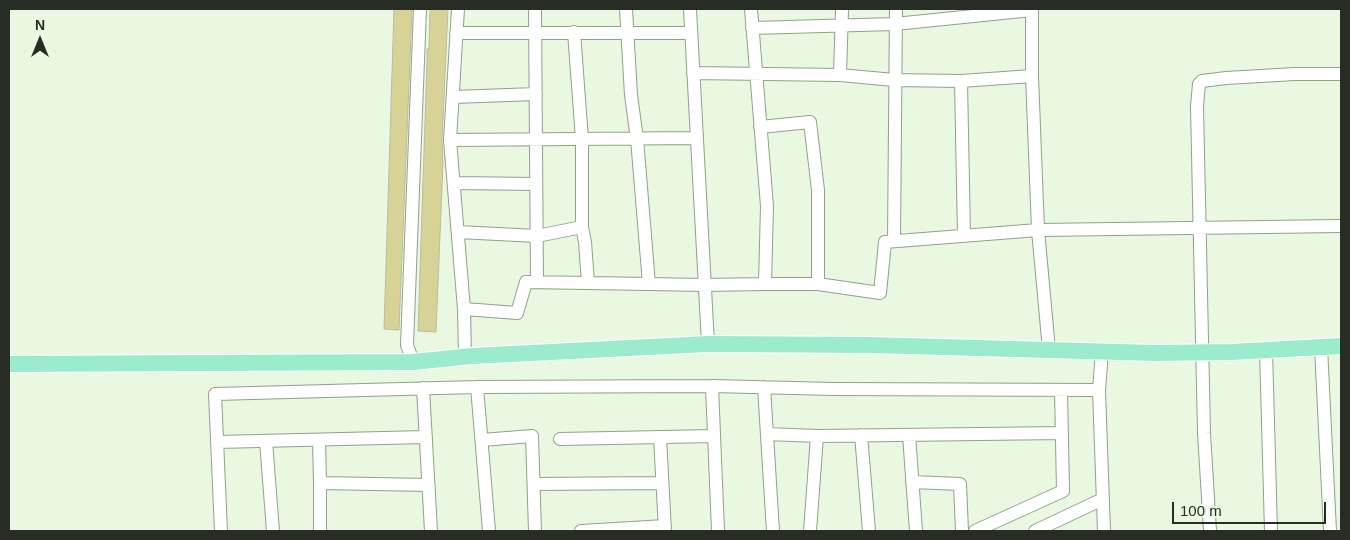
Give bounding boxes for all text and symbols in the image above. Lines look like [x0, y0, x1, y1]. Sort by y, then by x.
north arrow [15, 15, 65, 65]
text: N [35, 17, 45, 33]
scale bar [1175, 492, 1329, 524]
text: 100 m [1180, 502, 1222, 519]

